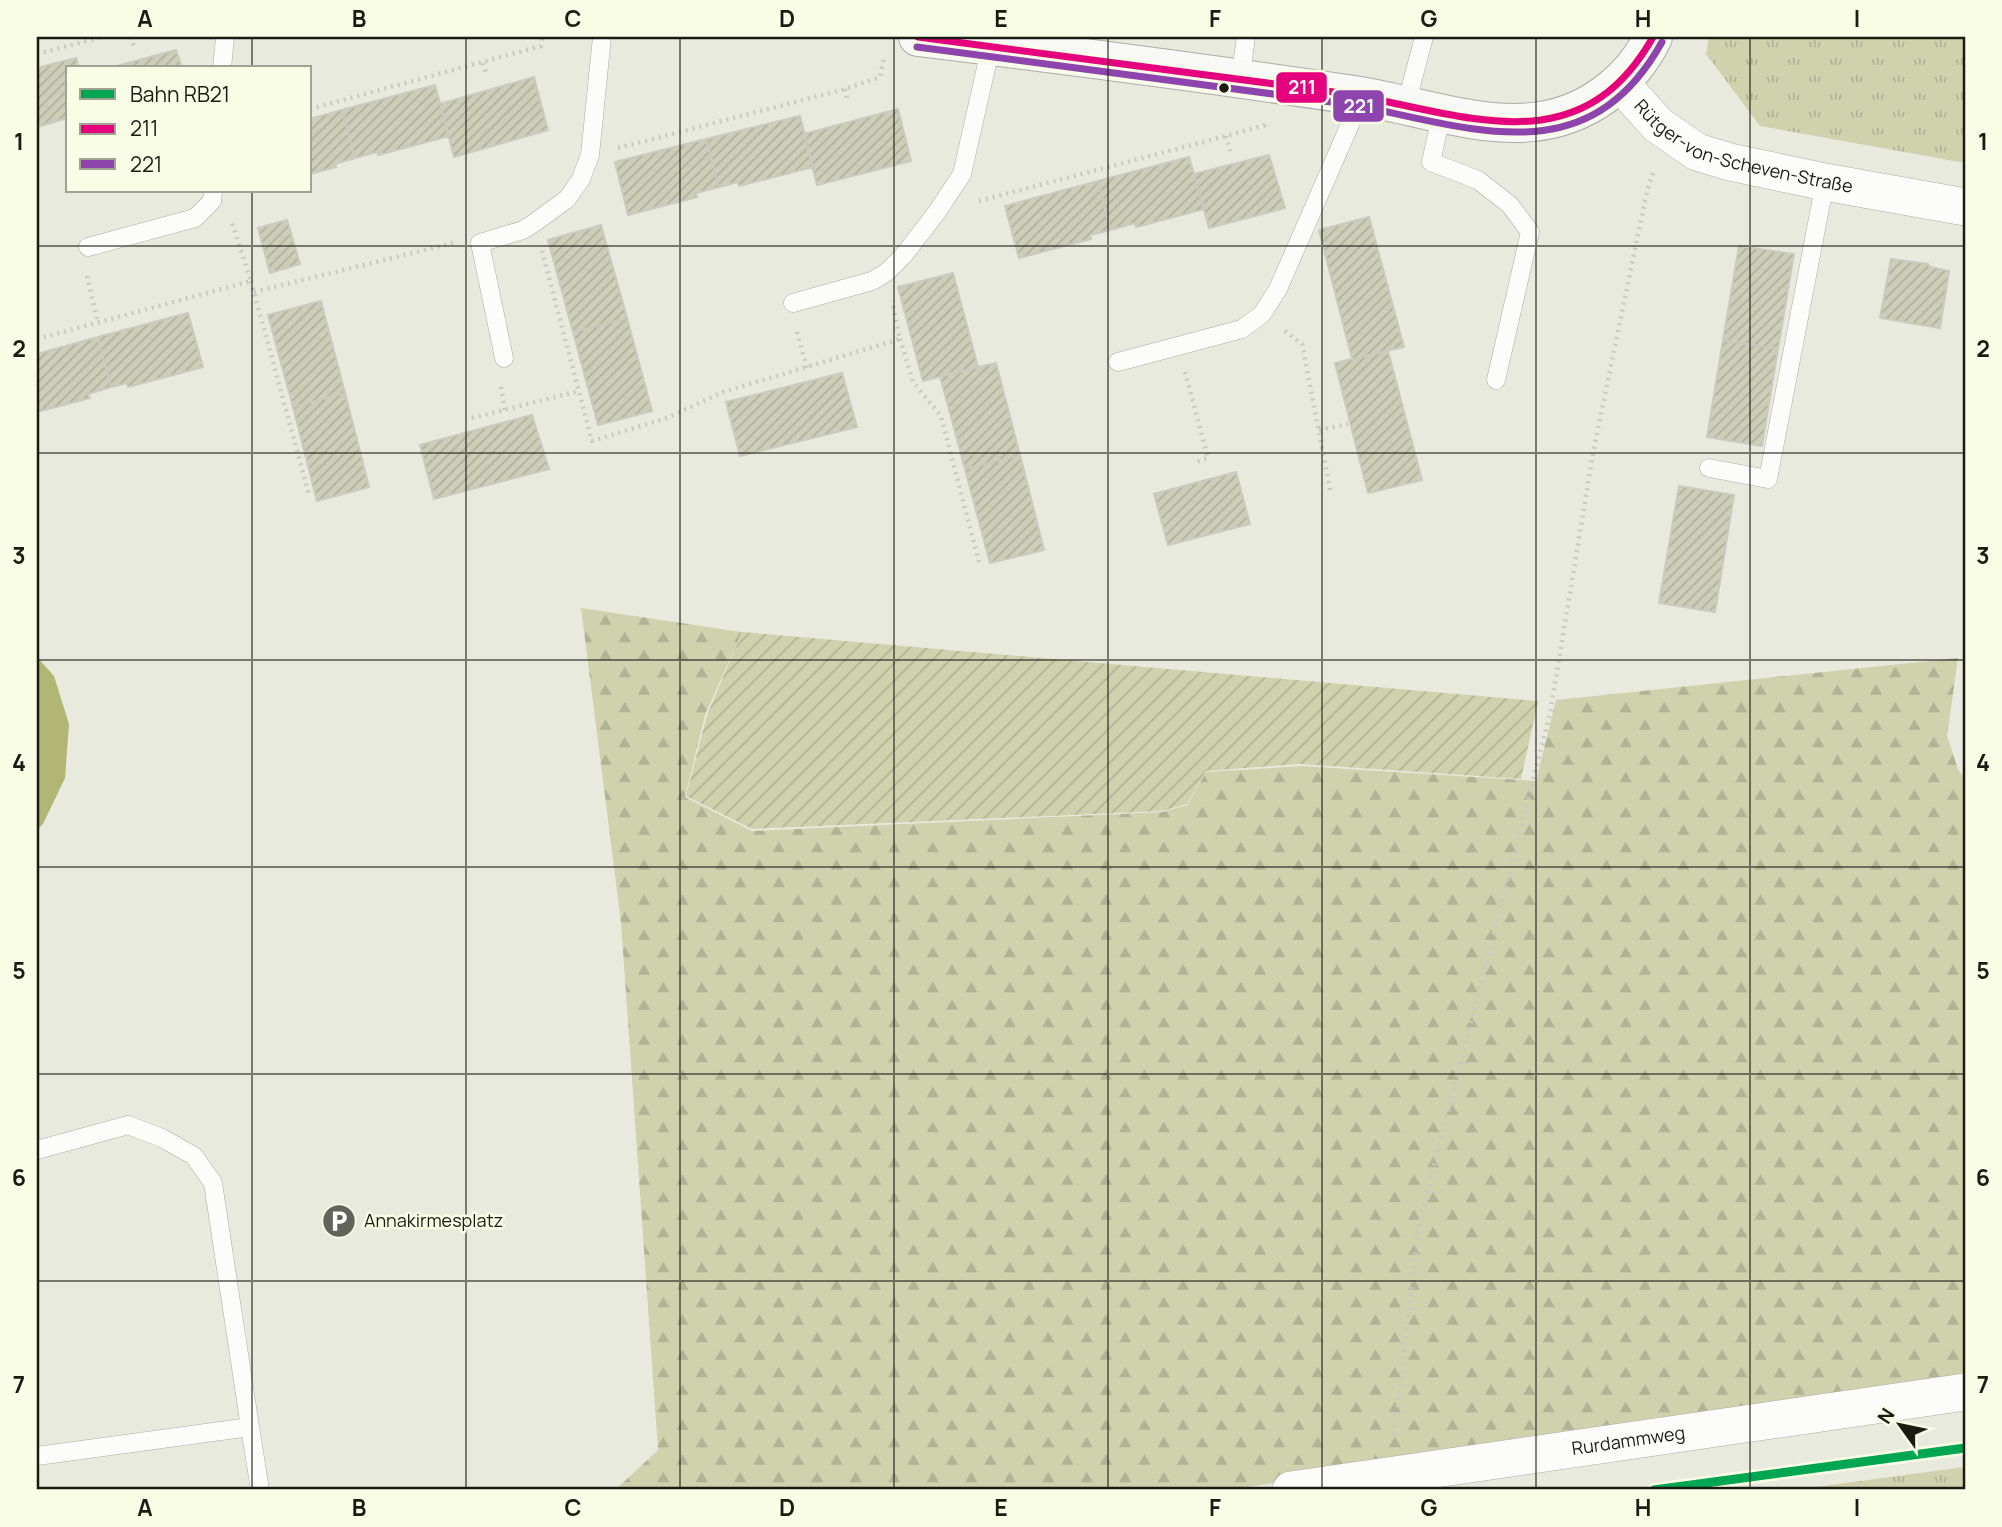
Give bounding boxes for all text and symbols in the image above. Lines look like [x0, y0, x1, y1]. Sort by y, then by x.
text: A [137, 2, 153, 34]
text: B [352, 2, 366, 34]
text: C [565, 2, 582, 34]
text: D [779, 2, 795, 34]
text: E [994, 2, 1008, 34]
text: F [1209, 2, 1221, 34]
text: G [1421, 2, 1438, 34]
text: H [1635, 2, 1651, 34]
text: I [1854, 2, 1860, 34]
legend [66, 66, 312, 192]
line badge: 211 [1275, 71, 1328, 104]
text: 211 [1288, 74, 1316, 100]
text: Bahn RB21 [130, 80, 230, 108]
unlabelled marker [1217, 81, 1231, 95]
line badge: 221 [1332, 89, 1385, 123]
text: 221 [1344, 93, 1374, 119]
street label: Rütger-von-Scheven-Straße [1630, 94, 1855, 198]
text: 211 [130, 114, 158, 142]
text: 1 [14, 125, 24, 157]
text: 1 [1978, 125, 1988, 157]
text: 221 [130, 150, 162, 178]
text: 2 [12, 332, 26, 364]
text: 2 [1976, 332, 1990, 364]
text: 3 [12, 539, 26, 571]
text: 3 [1976, 539, 1990, 571]
text: 4 [12, 746, 26, 778]
text: 4 [1976, 746, 1990, 778]
text: 5 [12, 954, 26, 986]
text: 5 [1976, 954, 1990, 986]
text: 6 [12, 1161, 26, 1193]
text: 6 [1976, 1161, 1990, 1193]
parking icon: Annakirmesplatz [320, 1202, 358, 1240]
place label: Annakirmesplatz [364, 1208, 503, 1232]
text: 7 [13, 1368, 25, 1400]
text: 7 [1977, 1368, 1989, 1400]
north arrow [1866, 1390, 1936, 1460]
text: N [1871, 1403, 1900, 1429]
street label: Rurdammweg [1570, 1420, 1687, 1460]
text: A [137, 1491, 153, 1523]
text: B [352, 1491, 366, 1523]
text: C [565, 1491, 582, 1523]
text: D [779, 1491, 795, 1523]
text: E [994, 1491, 1008, 1523]
text: F [1209, 1491, 1221, 1523]
text: G [1421, 1491, 1438, 1523]
text: H [1635, 1491, 1651, 1523]
text: I [1854, 1491, 1860, 1523]

